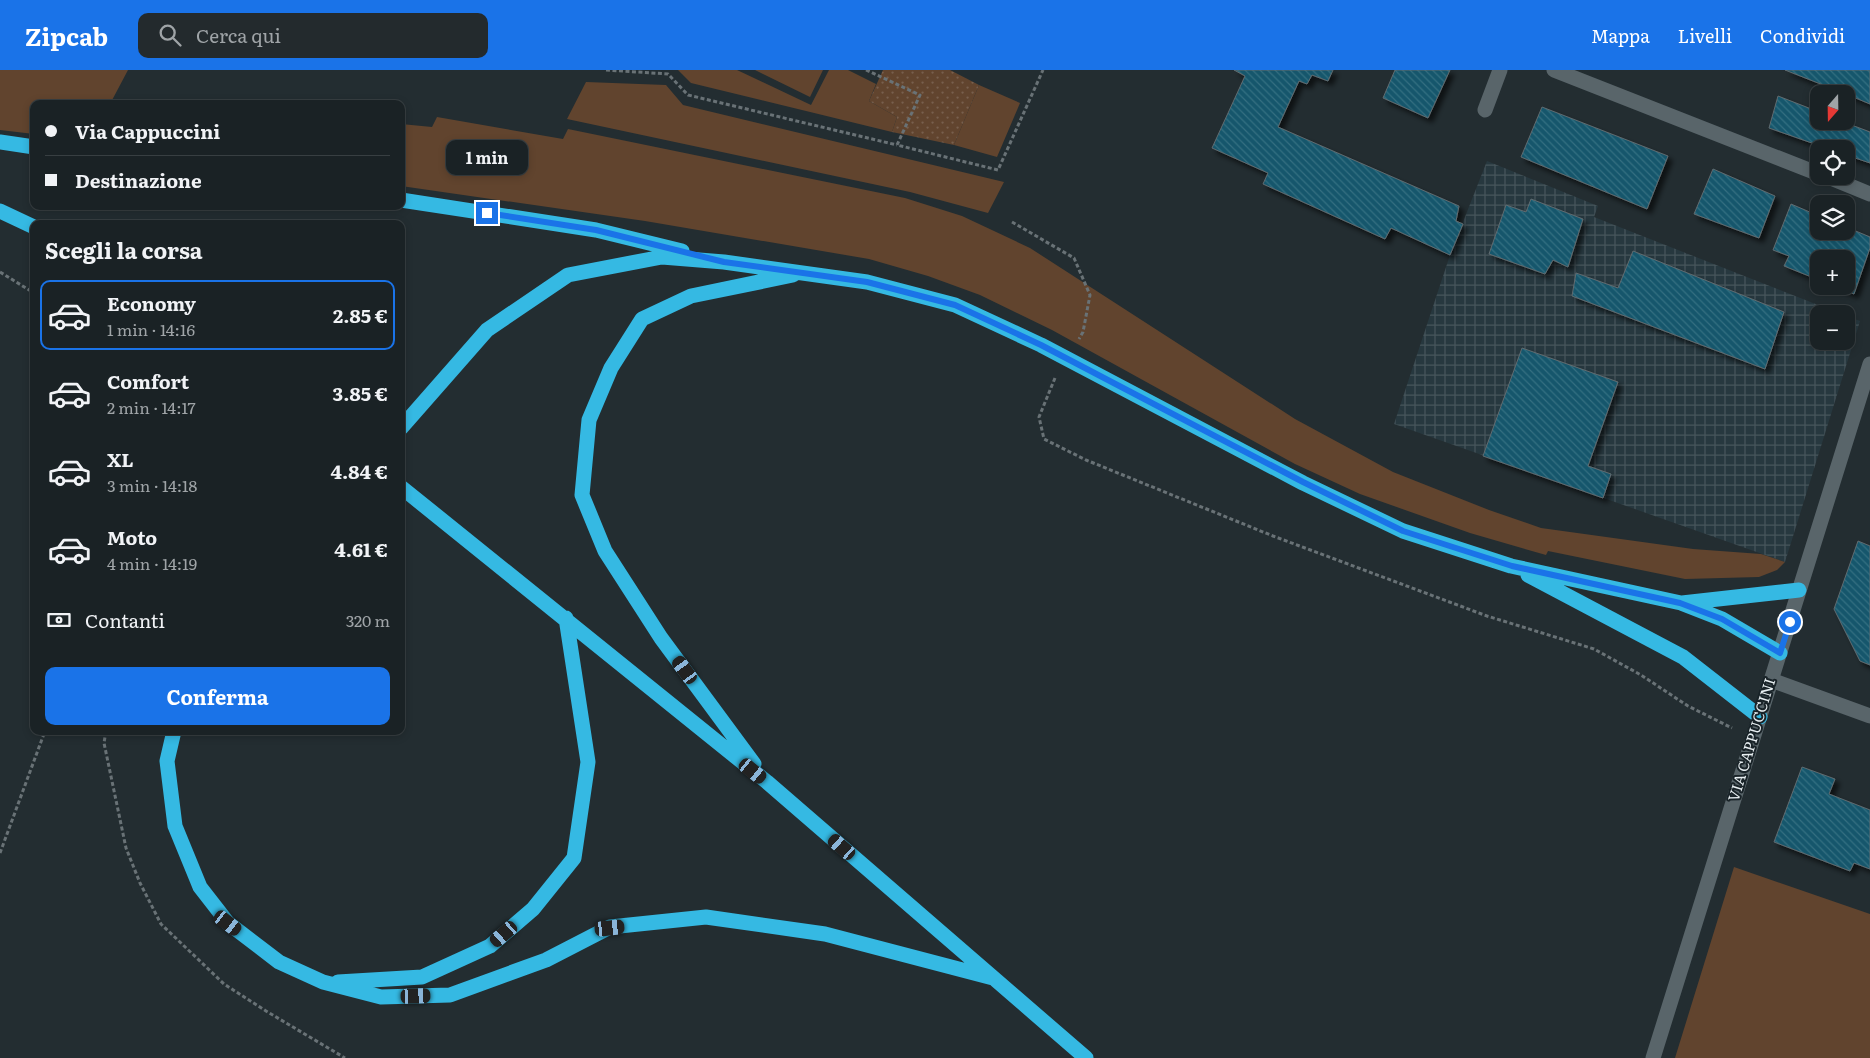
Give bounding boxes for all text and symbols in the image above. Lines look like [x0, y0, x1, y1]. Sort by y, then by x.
search box [138, 13, 488, 58]
text: Zipcab [25, 18, 108, 53]
icon: search [156, 21, 184, 49]
text: Cerca qui [196, 21, 281, 49]
text: Mappa [1591, 22, 1650, 49]
text: Livelli [1678, 22, 1732, 49]
text: Condividi [1760, 22, 1845, 49]
north arrow [1810, 85, 1855, 130]
map controls [1810, 85, 1855, 350]
text: Via Cappuccini [75, 117, 220, 145]
callout: 1 min [446, 140, 528, 176]
button: locate [1810, 140, 1855, 185]
text: 1 min [466, 145, 508, 169]
text: Destinazione [75, 166, 202, 194]
button: layers [1810, 195, 1855, 240]
route end [476, 202, 498, 224]
text: Scegli la corsa [45, 233, 203, 266]
button: + [1810, 250, 1855, 295]
text: Economy [107, 289, 196, 317]
icon: car [47, 293, 92, 338]
text: 2.85 € [333, 301, 388, 329]
button: − [1810, 305, 1855, 350]
text: 1 min · 14:16 [107, 317, 195, 341]
text: Comfort [107, 367, 189, 395]
icon: car [47, 371, 92, 416]
text: 3.85 € [333, 379, 388, 407]
text: 2 min · 14:17 [107, 395, 196, 419]
text: XL [107, 445, 134, 473]
icon: car [47, 449, 92, 494]
text: 4.84 € [331, 457, 388, 485]
text: 3 min · 14:18 [107, 473, 197, 497]
text: Moto [107, 523, 157, 551]
icon: car [47, 527, 92, 572]
text: 4.61 € [334, 535, 388, 563]
text: 4 min · 14:19 [107, 551, 197, 575]
icon: cash [45, 606, 73, 634]
text: Contanti [85, 606, 165, 634]
text: 320 m [346, 608, 390, 632]
route start [1779, 611, 1801, 633]
car [670, 653, 699, 687]
button: Conferma [45, 667, 390, 725]
street label: VIA CAPPUCCINI [1721, 675, 1780, 804]
car [736, 756, 769, 786]
car [825, 831, 858, 863]
car [211, 908, 244, 938]
car [487, 918, 520, 950]
car [594, 919, 625, 937]
car [400, 988, 431, 1004]

